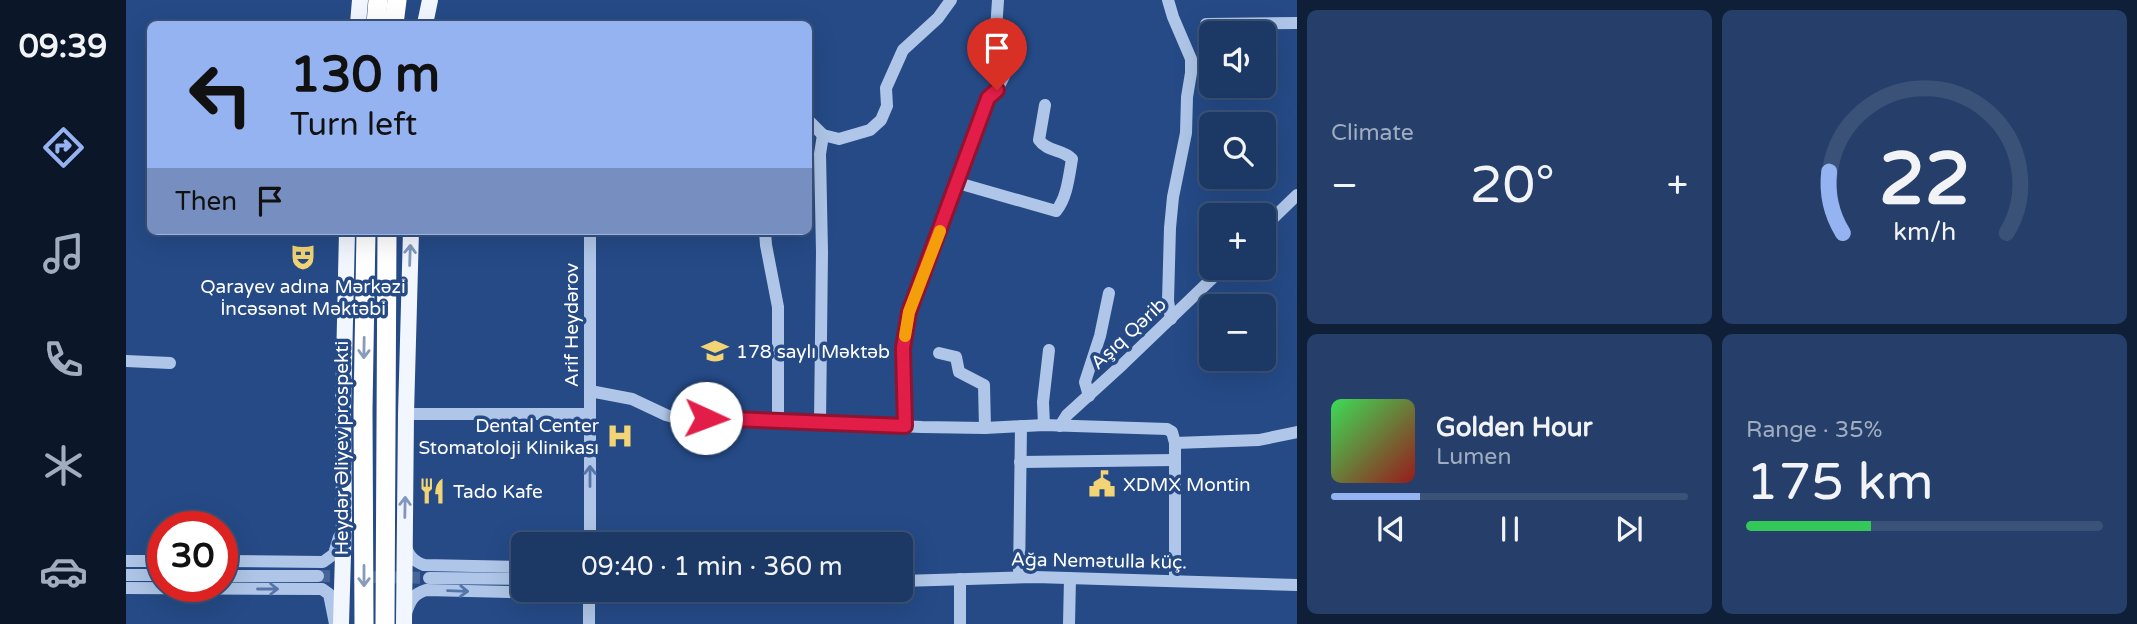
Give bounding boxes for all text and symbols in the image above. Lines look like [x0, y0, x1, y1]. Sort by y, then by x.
pin [967, 18, 1027, 90]
map controls [1199, 21, 1276, 371]
button: sound [1199, 21, 1276, 98]
text: 09:39 [19, 28, 107, 66]
icon: arrive [978, 29, 1016, 67]
text: 130 m [290, 46, 440, 105]
icon: left [175, 49, 266, 140]
text: Turn left [290, 106, 417, 144]
button: search [1199, 112, 1276, 189]
text: Climate [1331, 119, 1414, 147]
icon: directions [39, 123, 88, 172]
text: 22 [1879, 136, 1970, 224]
text: 20° [1470, 154, 1555, 217]
text: − [1331, 163, 1358, 209]
text: + [1667, 163, 1688, 209]
icon: arrive [251, 182, 289, 220]
text: Then [175, 186, 237, 217]
button: + [1199, 203, 1276, 280]
text: km/h [1893, 217, 1956, 247]
icon: music [39, 229, 88, 278]
theatre icon: Qarayev adına Mərkəzi İncəsənət Məktəbi [288, 242, 318, 272]
one-way arrow [404, 244, 417, 267]
street label: Arif Heydərov [561, 263, 583, 387]
place label: Qarayev adına Mərkəzi İncəsənət Məktəbi [200, 276, 406, 320]
street label: Aşıq Qərib [1087, 293, 1171, 374]
button: − [1199, 294, 1276, 371]
icon: phone [39, 335, 88, 384]
one-way arrow [357, 336, 371, 359]
school or university icon: 178 saylı Məktəb [700, 336, 730, 366]
street label: Heydər Əliyev prospekti [331, 341, 353, 555]
place label: 178 saylı Məktəb [736, 341, 890, 363]
position arrow [669, 381, 743, 455]
text: Golden Hour [1436, 412, 1593, 443]
place label: Dental Center Stomatoloji Klinikası [418, 415, 600, 459]
text: Range · 35% [1746, 416, 1882, 444]
hospital icon: Dental Center Stomatoloji Klinikası [605, 421, 635, 451]
icon: climate [39, 441, 88, 490]
text: Lumen [1436, 443, 1511, 471]
text: 175 km [1746, 451, 1934, 514]
one-way arrow [583, 465, 597, 488]
public building icon: XDMX Montin [1087, 469, 1117, 499]
place label: XDMX Montin [1123, 474, 1251, 496]
restaurant icon: Tado Kafe [417, 476, 447, 506]
place label: Tado Kafe [453, 481, 543, 503]
one-way arrow [398, 496, 412, 519]
icon: previous [1372, 510, 1410, 548]
icon: pause [1491, 510, 1529, 548]
icon: next [1610, 510, 1648, 548]
speed limit sign: 30 [147, 511, 238, 602]
icon: car [39, 547, 88, 596]
street label: Ağa Nemətulla küç. [1011, 548, 1187, 574]
text: 09:40 · 1 min · 360 m [581, 551, 843, 582]
one-way arrow [357, 564, 371, 587]
one-way arrow [256, 582, 279, 596]
one-way arrow [446, 585, 469, 598]

